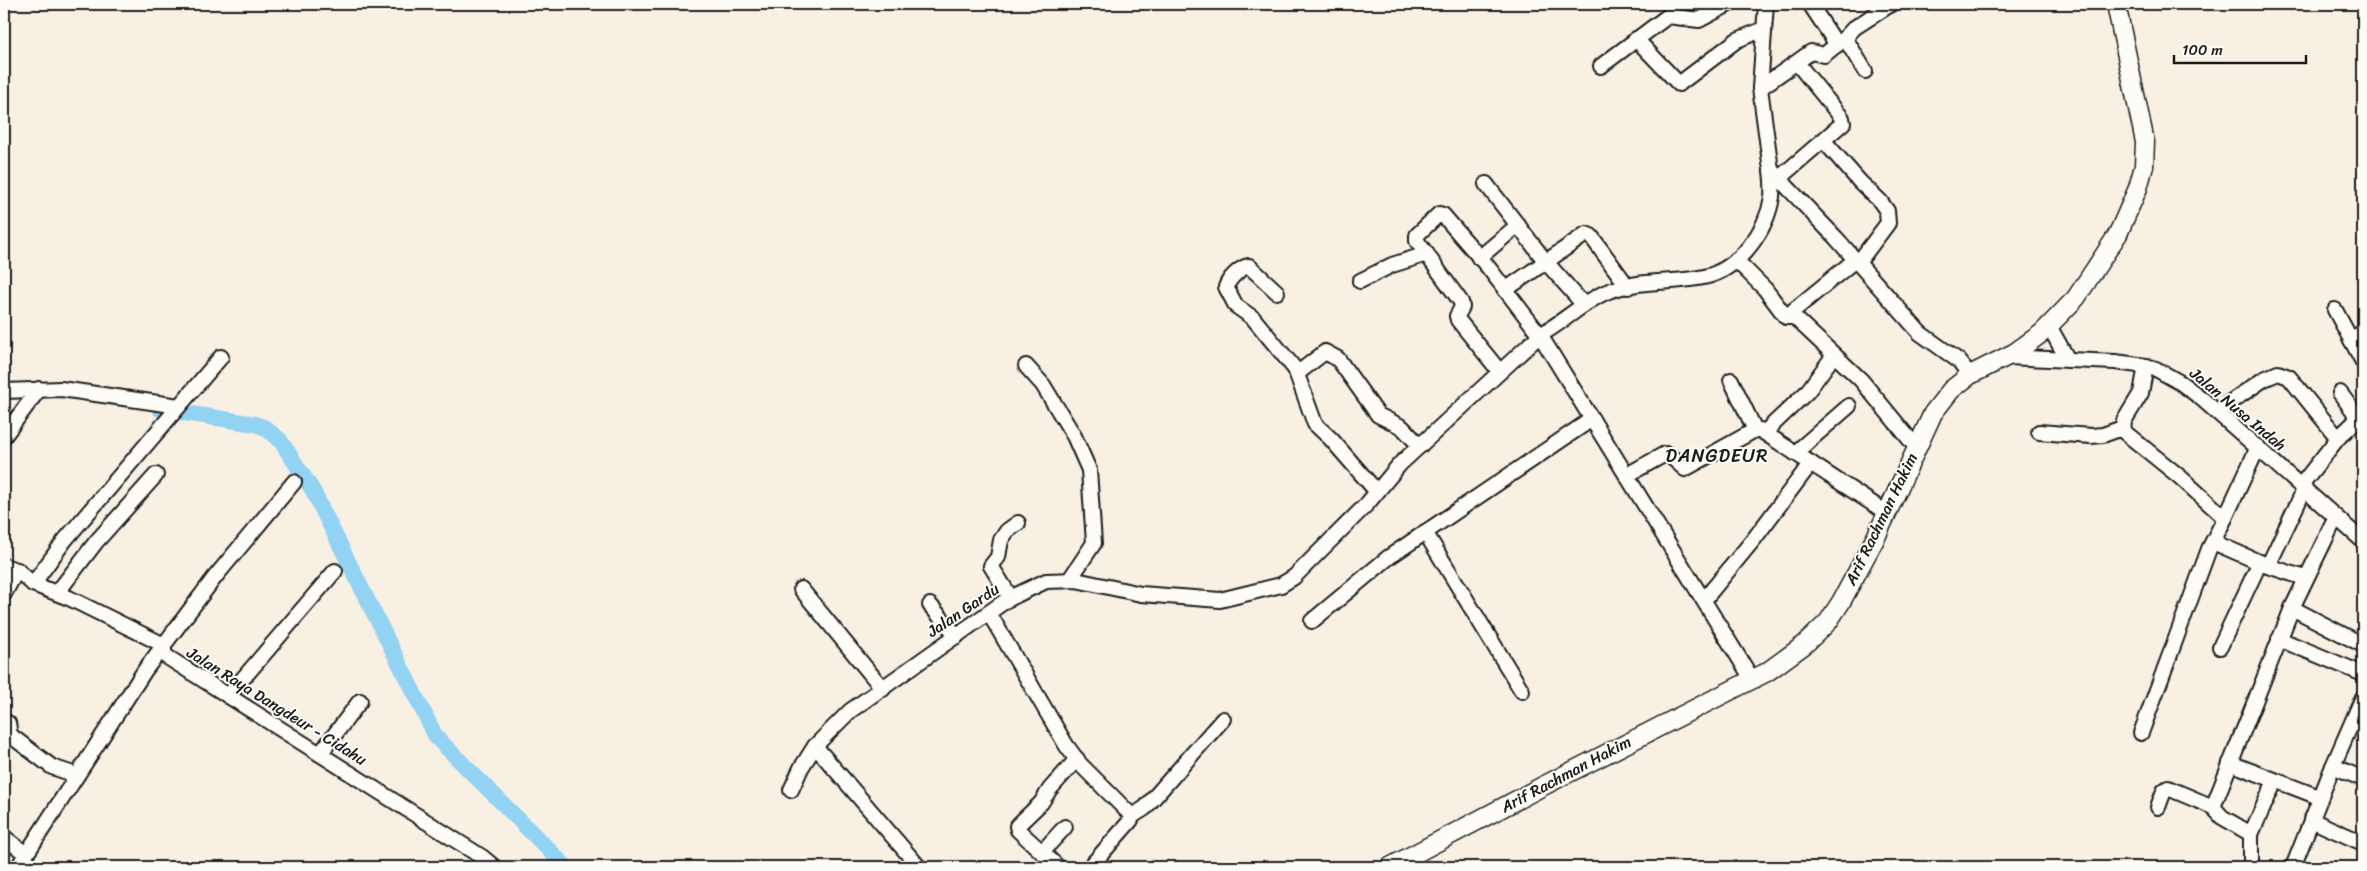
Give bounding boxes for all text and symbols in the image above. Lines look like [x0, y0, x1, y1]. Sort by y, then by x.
scale bar [2174, 32, 2307, 64]
text: 100 m [2182, 37, 2223, 63]
street label: Jalan Nusa Indah [2182, 359, 2293, 458]
district label: DANGDEUR [1666, 439, 1768, 472]
street label: Arif Rachman Hakim [1836, 448, 1926, 591]
street label: Jalan Gardu [920, 575, 1006, 646]
street label: Jalan Raya Dangdeur - Cidahu [180, 638, 373, 774]
street label: Arif Rachman Hakim [1495, 727, 1637, 821]

